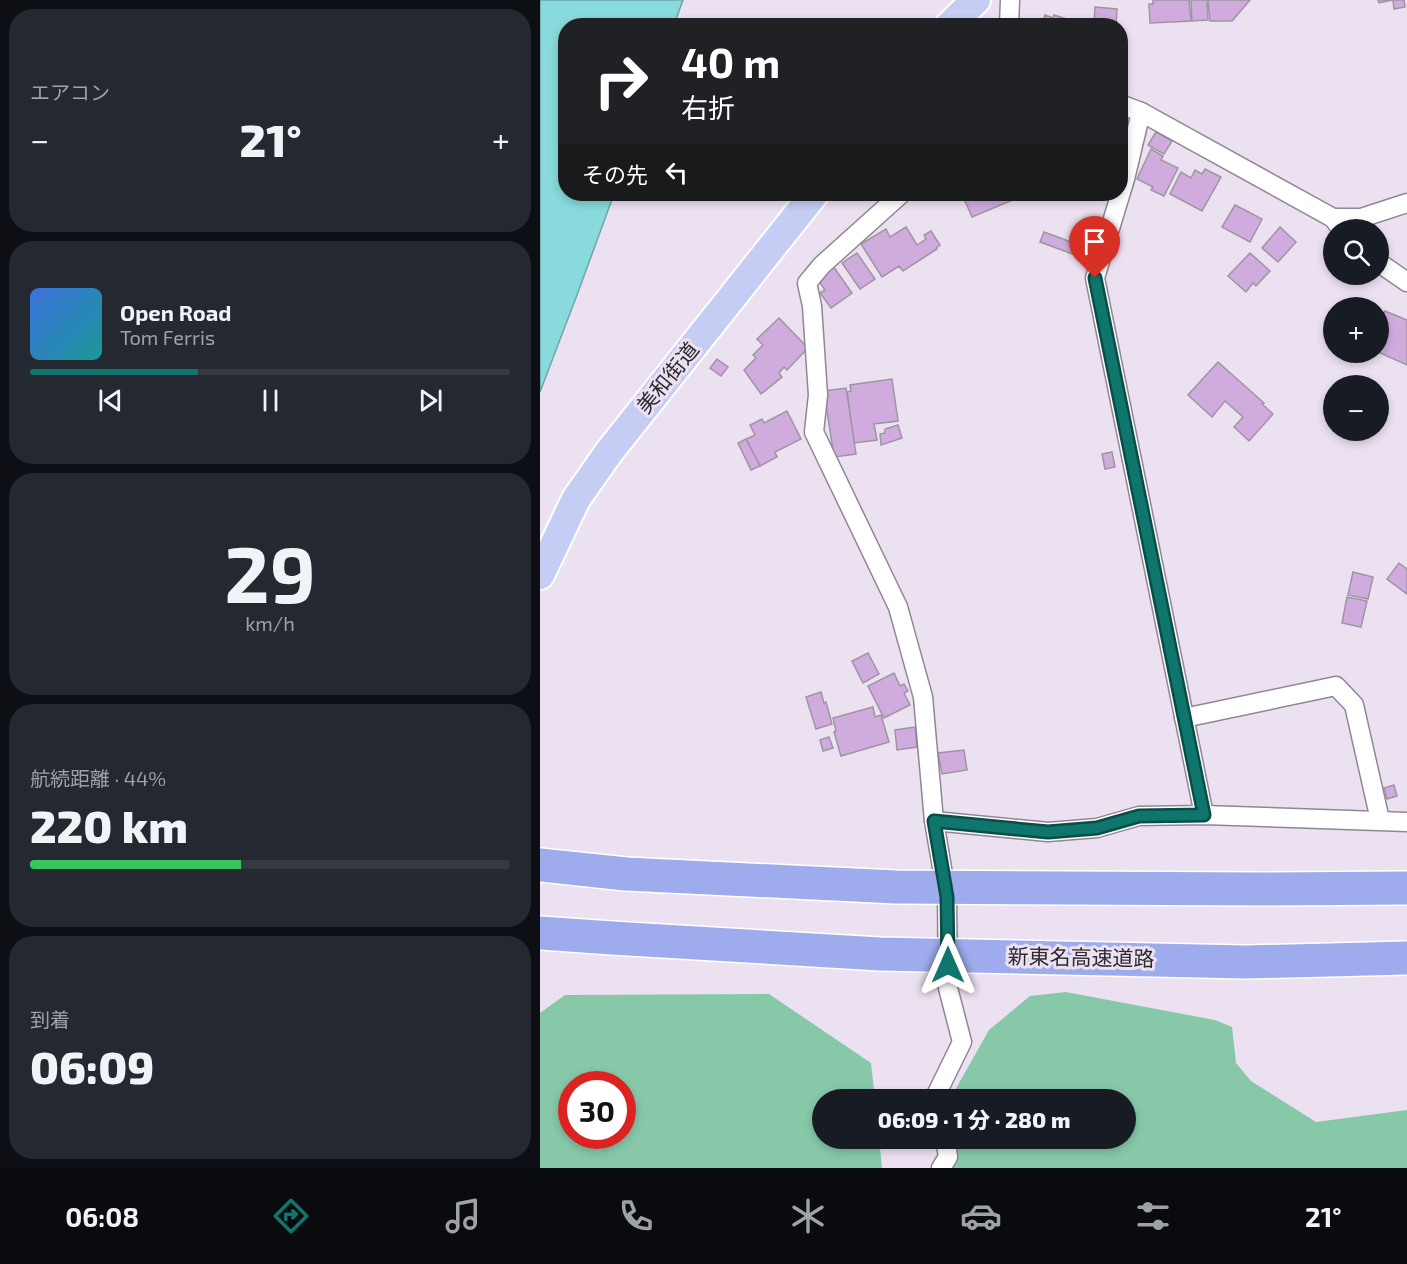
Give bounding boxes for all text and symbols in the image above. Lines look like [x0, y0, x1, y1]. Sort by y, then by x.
text: 40 m [681, 36, 780, 86]
icon: right [582, 42, 660, 120]
text: エアコン [30, 80, 110, 104]
text: 右折 [681, 91, 735, 123]
text: 21° [240, 112, 302, 166]
text: − [30, 119, 49, 159]
text: + [492, 119, 510, 159]
icon: left [660, 156, 693, 189]
text: その先 [582, 161, 648, 187]
pin [1069, 216, 1120, 278]
map controls [1323, 219, 1389, 441]
button: search [1323, 219, 1389, 285]
icon: arrive [1078, 225, 1111, 258]
button: + [1323, 297, 1389, 363]
text: Open Road [120, 299, 232, 325]
text: Tom Ferris [120, 325, 215, 349]
street label: 美和街道 [631, 337, 703, 418]
button: − [1323, 375, 1389, 441]
icon: previous [94, 384, 127, 417]
icon: pause [254, 384, 287, 417]
icon: next [414, 384, 447, 417]
text: 29 [224, 525, 316, 619]
text: km/h [245, 611, 295, 635]
text: 航続距離 · 44% [30, 766, 166, 790]
text: 220 km [30, 798, 188, 852]
position arrow [916, 933, 980, 997]
street label: 新東名高速道路 [1007, 943, 1155, 970]
text: 到着 [30, 1007, 70, 1031]
text: 06:09 [30, 1039, 154, 1093]
speed limit sign: 30 [558, 1071, 636, 1149]
text: 06:09 · 1 分 · 280 m [878, 1106, 1070, 1132]
icon: directions [270, 1195, 312, 1237]
icon: music [442, 1195, 484, 1237]
icon: phone [615, 1195, 657, 1237]
icon: climate [787, 1195, 829, 1237]
icon: car [960, 1195, 1002, 1237]
icon: filters [1132, 1195, 1174, 1237]
text: 06:08 [65, 1200, 139, 1232]
text: 21° [1305, 1200, 1342, 1232]

